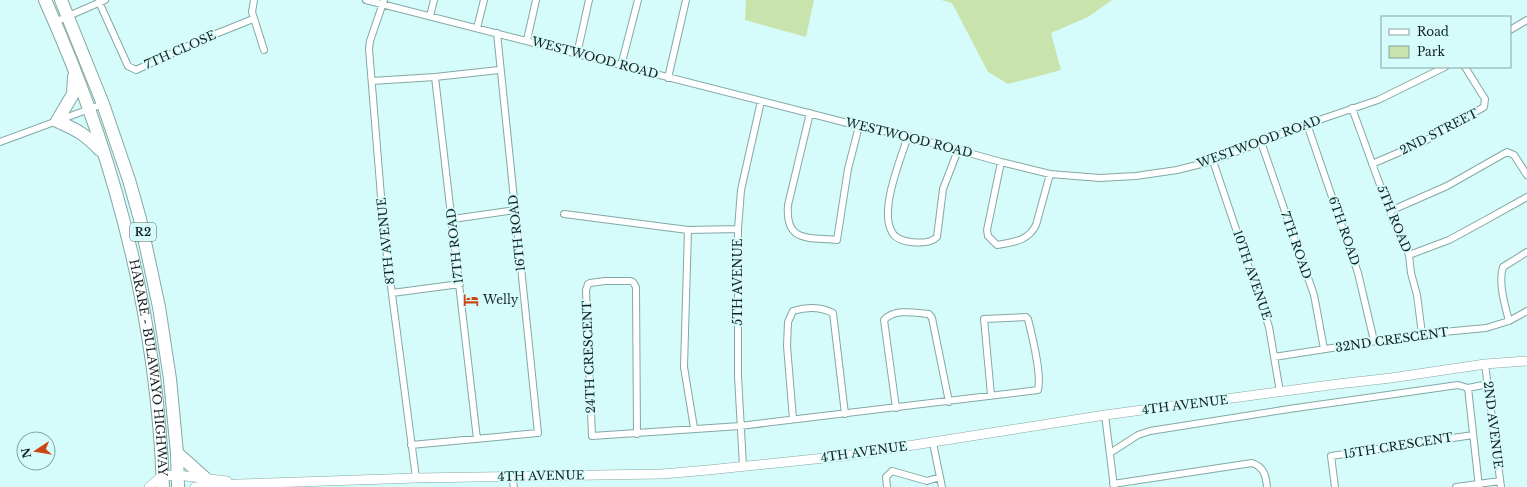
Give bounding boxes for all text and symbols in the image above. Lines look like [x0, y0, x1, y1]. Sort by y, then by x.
legend [1381, 16, 1511, 68]
text: Road [1417, 24, 1449, 39]
street label: 7TH CLOSE [142, 27, 218, 72]
street label: WESTWOOD ROAD [529, 33, 660, 82]
text: Park [1417, 44, 1445, 59]
street label: 2ND STREET [1397, 105, 1481, 158]
street label: WESTWOOD ROAD [1194, 112, 1323, 171]
street label: WESTWOOD ROAD [843, 114, 974, 161]
street label: 5TH ROAD [1374, 183, 1415, 255]
street label: 16TH ROAD [505, 194, 528, 272]
street label: 6TH ROAD [1326, 194, 1363, 267]
street label: 8TH AVENUE [373, 197, 398, 285]
street label: 17TH ROAD [443, 207, 466, 285]
street label: 7TH ROAD [1278, 209, 1315, 281]
road number: R2 [130, 223, 156, 241]
street label: 10TH AVENUE [1230, 228, 1275, 322]
street label: 5TH AVENUE [730, 238, 745, 325]
street label: HARARE - BULAWAYO HIGHWAY [126, 258, 171, 477]
hotel icon: Welly [462, 291, 480, 309]
place label: Welly [482, 292, 519, 307]
street label: 24TH CRESCENT [579, 300, 598, 414]
street label: 32ND CRESCENT [1334, 324, 1450, 355]
street label: 2ND AVENUE [1481, 380, 1506, 470]
street label: 4TH AVENUE [1141, 392, 1229, 417]
street label: 15TH CRESCENT [1342, 429, 1454, 462]
north arrow [16, 431, 56, 471]
street label: 4TH AVENUE [820, 438, 908, 465]
text: N [18, 446, 34, 460]
street label: 4TH AVENUE [497, 467, 585, 484]

